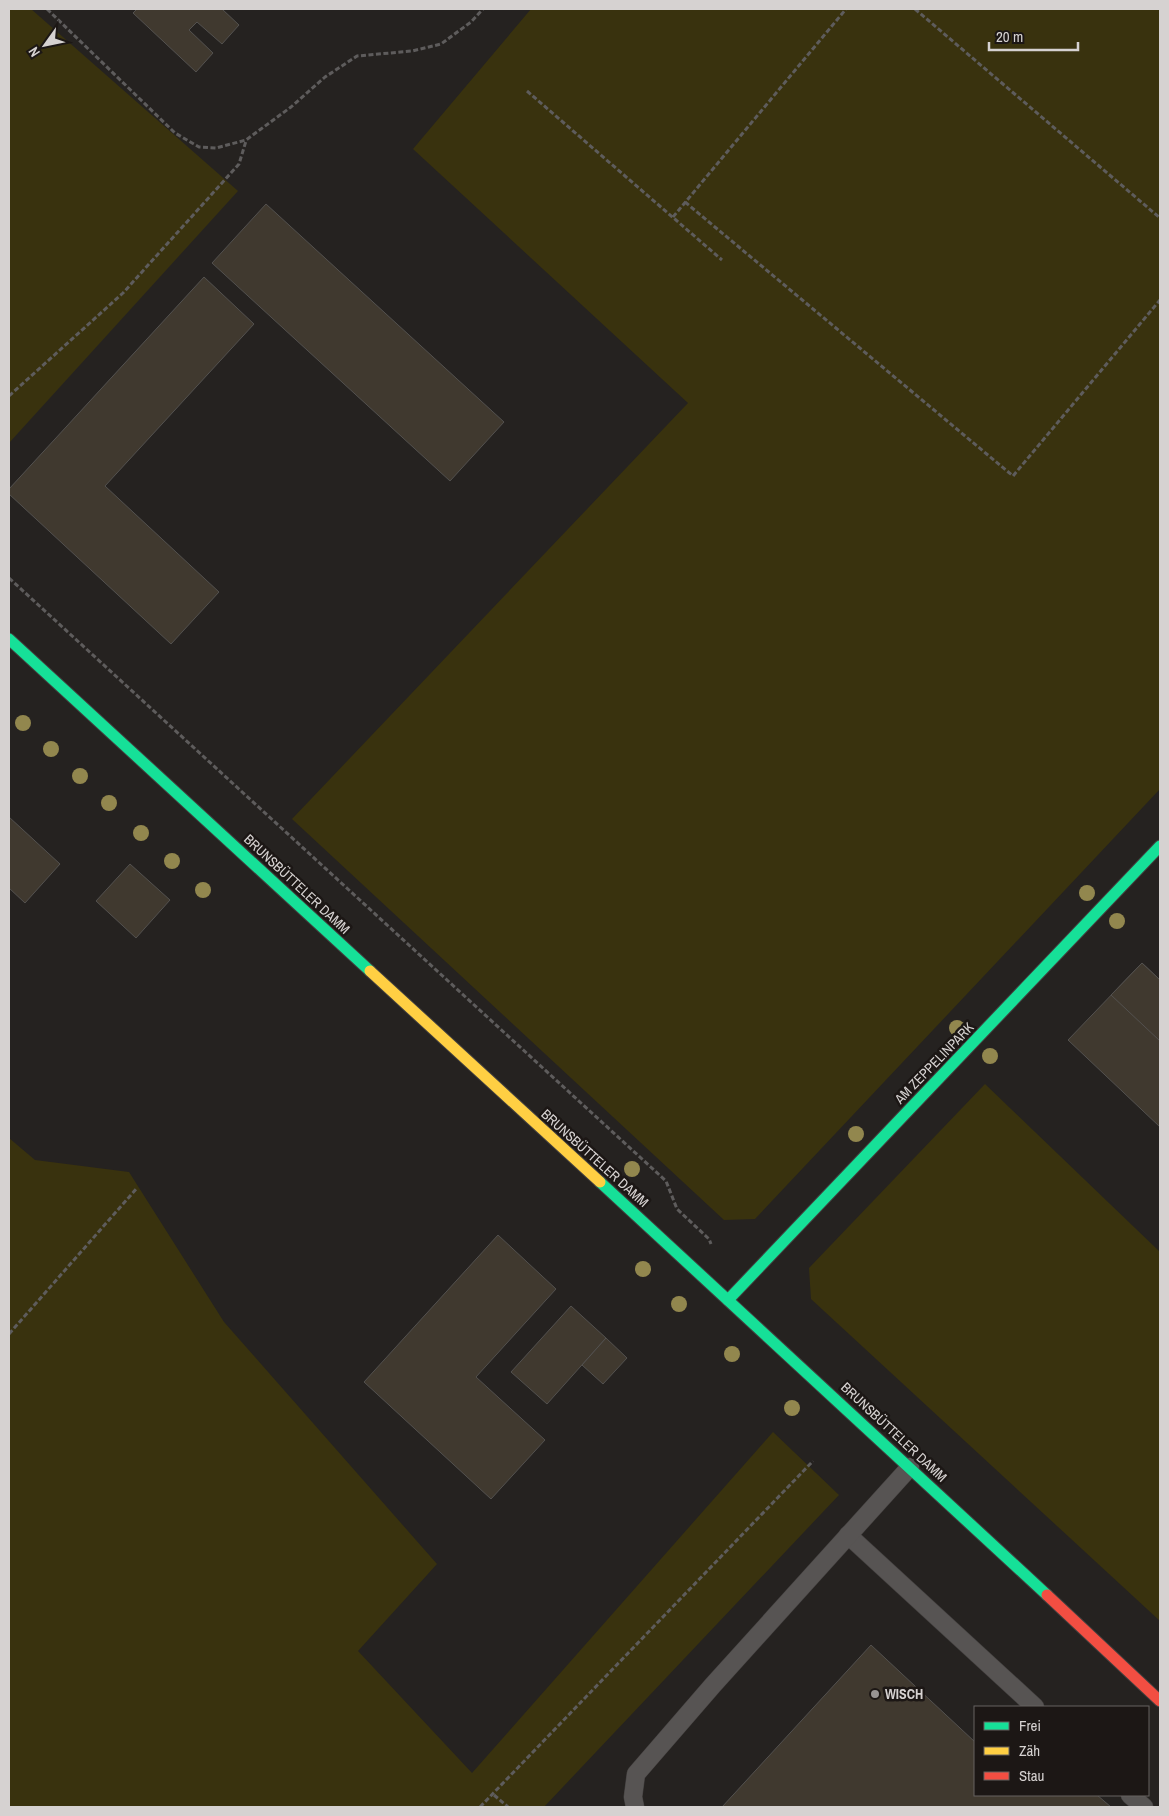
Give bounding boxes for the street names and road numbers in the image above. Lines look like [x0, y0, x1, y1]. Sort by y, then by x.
street label: BRUNSBÜTTELER DAMM [240, 830, 354, 938]
street label: AM ZEPPELINPARK [890, 1018, 978, 1108]
street label: BRUNSBÜTTELER DAMM [538, 1105, 652, 1211]
street label: BRUNSBÜTTELER DAMM [837, 1378, 951, 1486]

